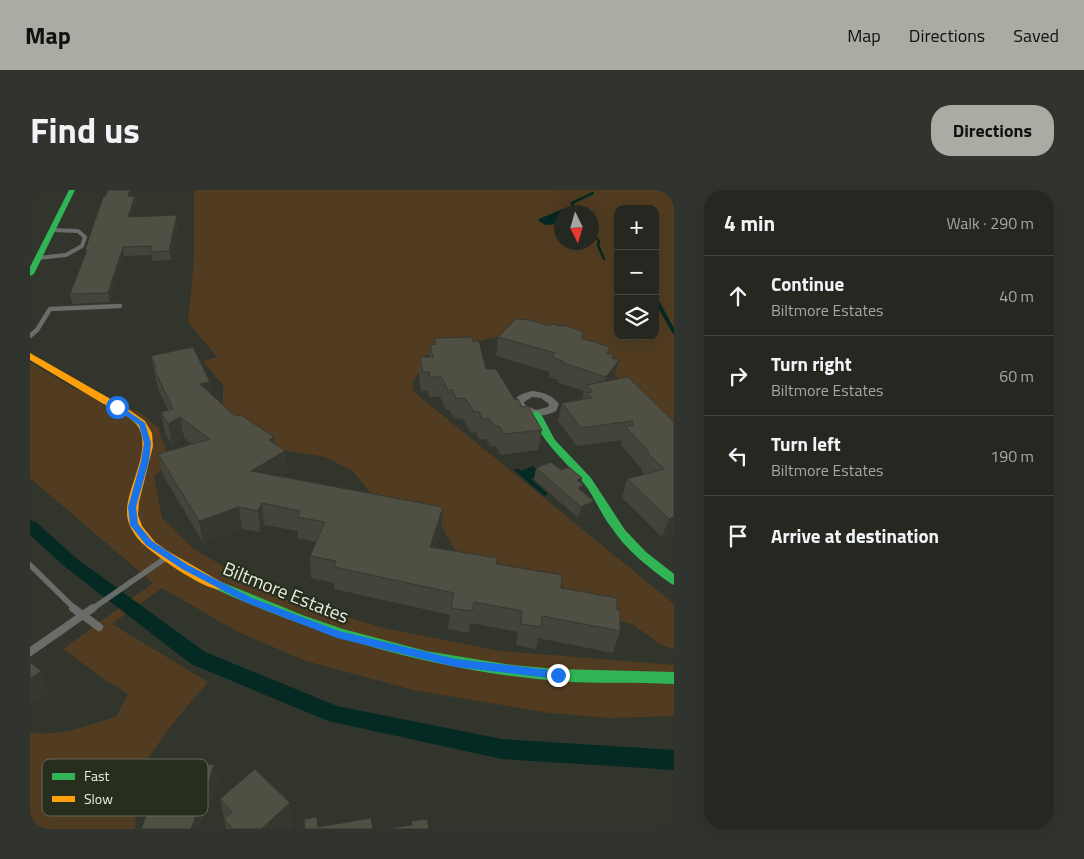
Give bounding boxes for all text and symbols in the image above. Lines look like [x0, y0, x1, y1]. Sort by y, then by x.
text: Map [25, 17, 71, 53]
text: Map [847, 22, 881, 49]
text: Directions [909, 22, 985, 49]
text: Saved [1013, 22, 1059, 49]
text: Find us [30, 103, 140, 157]
button: Directions [931, 105, 1054, 156]
north arrow [554, 205, 599, 250]
map controls [614, 205, 659, 340]
button: + [614, 205, 659, 250]
text: 4 min [724, 207, 775, 239]
text: Walk · 290 m [946, 211, 1034, 235]
button: − [614, 250, 659, 295]
text: Continue [771, 269, 844, 298]
icon: ahead [724, 282, 752, 310]
text: 40 m [999, 284, 1034, 308]
button: layers [614, 295, 659, 340]
text: Biltmore Estates [771, 298, 884, 322]
text: Turn right [771, 349, 852, 378]
icon: right [724, 362, 752, 390]
text: 60 m [999, 364, 1034, 388]
text: Biltmore Estates [771, 378, 884, 402]
route start [106, 396, 129, 419]
text: Turn left [771, 429, 841, 458]
icon: left [724, 442, 752, 470]
text: 190 m [990, 444, 1034, 468]
text: Biltmore Estates [771, 458, 884, 482]
text: Arrive at destination [771, 521, 939, 550]
icon: arrive [724, 522, 752, 550]
street label: Biltmore Estates [219, 553, 354, 630]
route end [547, 664, 570, 687]
legend [42, 759, 208, 816]
text: Fast [84, 765, 109, 786]
text: Slow [84, 788, 113, 809]

